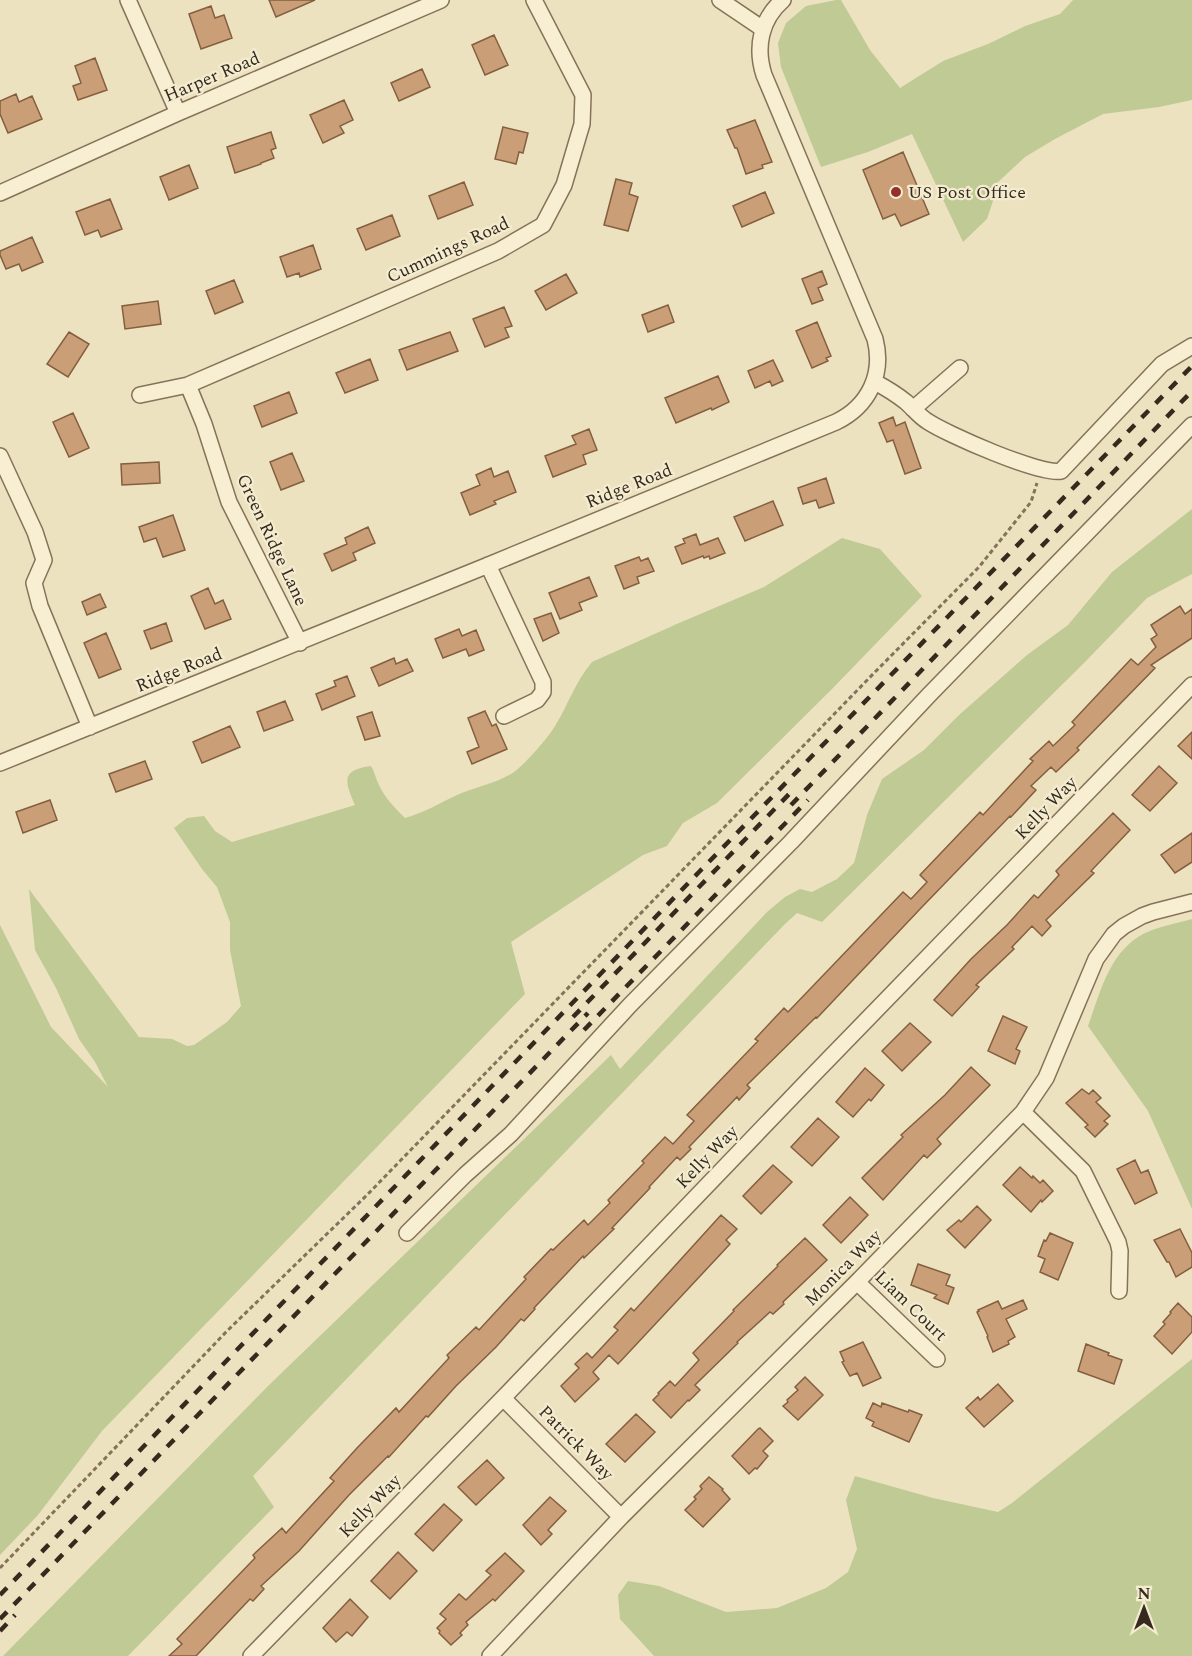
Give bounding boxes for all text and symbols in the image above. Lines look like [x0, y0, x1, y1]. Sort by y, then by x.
street label: Harper Road [160, 45, 264, 109]
place label: US Post Office [908, 179, 1026, 206]
marker: US Post Office [889, 185, 903, 199]
street label: Cummings Road [382, 210, 514, 290]
street label: Ridge Road [582, 456, 676, 516]
street label: Green Ridge Lane [230, 469, 314, 611]
street label: Ridge Road [132, 640, 226, 700]
street label: Kelly Way [1009, 769, 1084, 846]
street label: Kelly Way [670, 1118, 745, 1195]
street label: Monica Way [798, 1222, 889, 1313]
street label: Liam Court [868, 1264, 954, 1348]
street label: Patrick Way [532, 1399, 621, 1488]
street label: Kelly Way [333, 1467, 408, 1544]
north arrow [1114, 1578, 1174, 1638]
text: N [1137, 1582, 1151, 1606]

